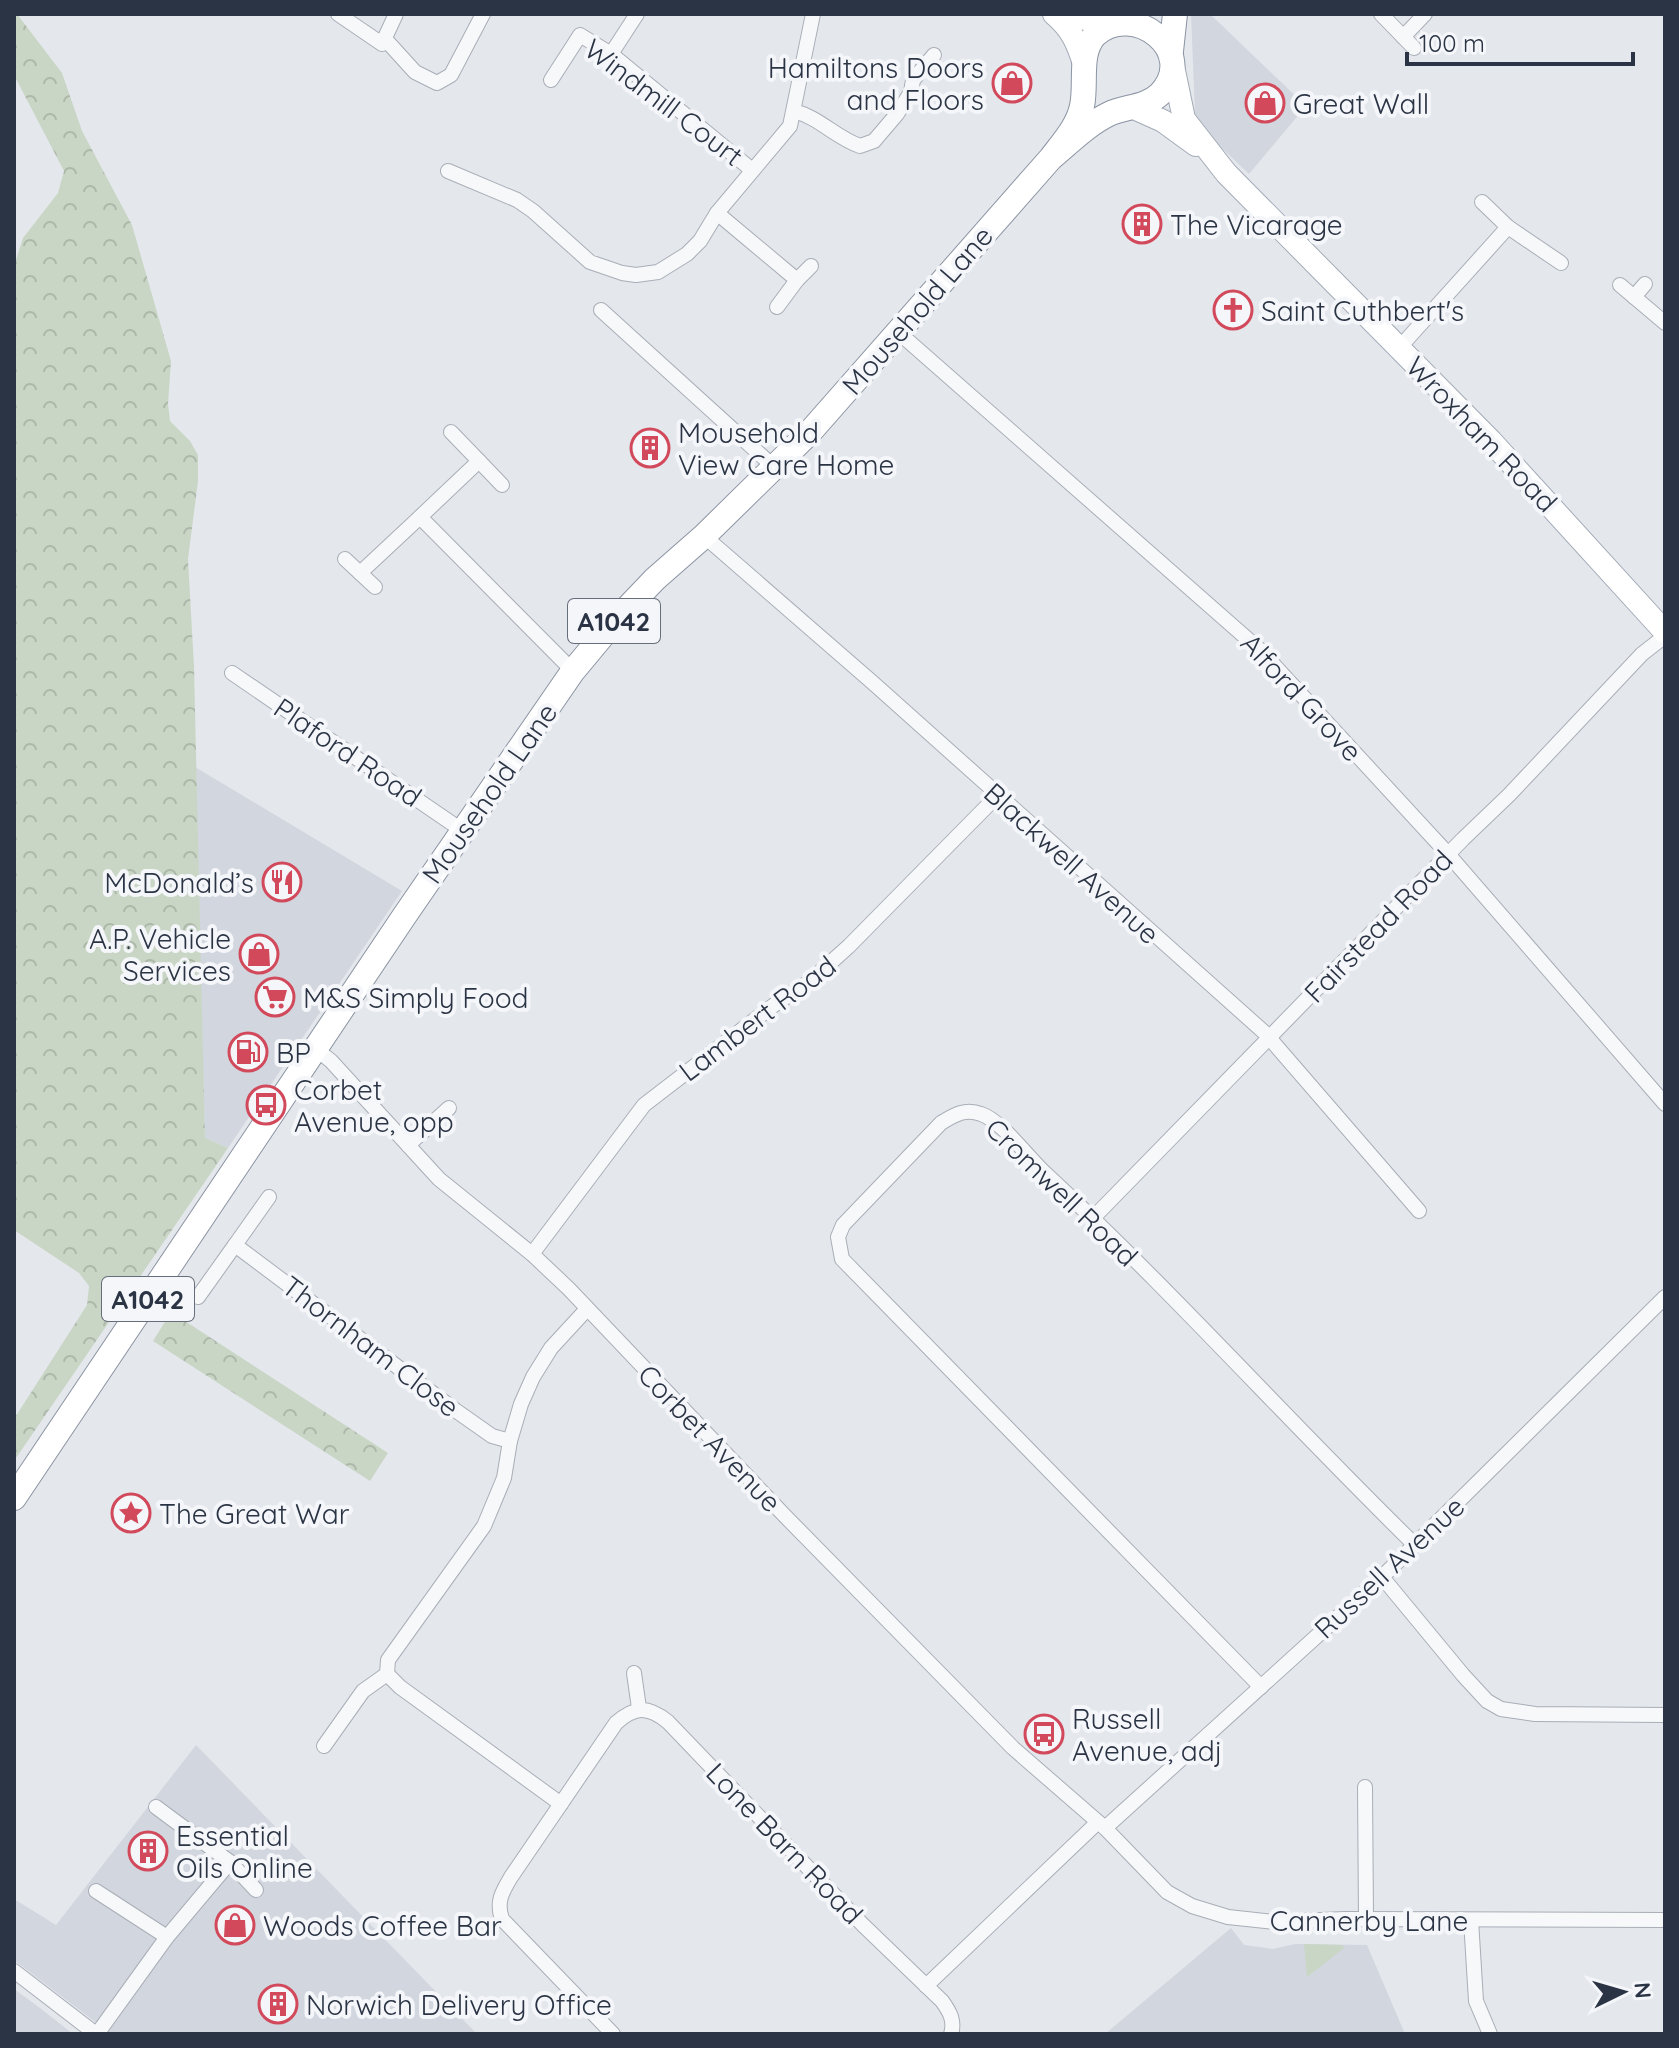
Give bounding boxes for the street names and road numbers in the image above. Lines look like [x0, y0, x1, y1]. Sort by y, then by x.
street label: Windmill Court [578, 31, 750, 173]
street label: Mousehold Lane [834, 218, 1000, 402]
street label: Wroxham Road [1399, 349, 1565, 519]
road number: A1042 [568, 599, 660, 643]
street label: Alford Grove [1234, 626, 1370, 768]
street label: Plaford Road [268, 690, 428, 814]
street label: Mousehold Lane [414, 696, 564, 890]
street label: Blackwell Avenue [977, 775, 1167, 951]
street label: Fairstead Road [1296, 842, 1460, 1010]
street label: Lambert Road [672, 948, 842, 1088]
street label: Cromwell Road [979, 1111, 1145, 1273]
street label: Thornham Close [275, 1268, 467, 1424]
road number: A1042 [102, 1277, 194, 1321]
street label: Corbet Avenue [631, 1357, 789, 1519]
street label: Russell Avenue [1307, 1488, 1471, 1646]
street label: Lone Barn Road [699, 1755, 871, 1931]
street label: Cannerby Lane [1270, 1903, 1468, 1938]

